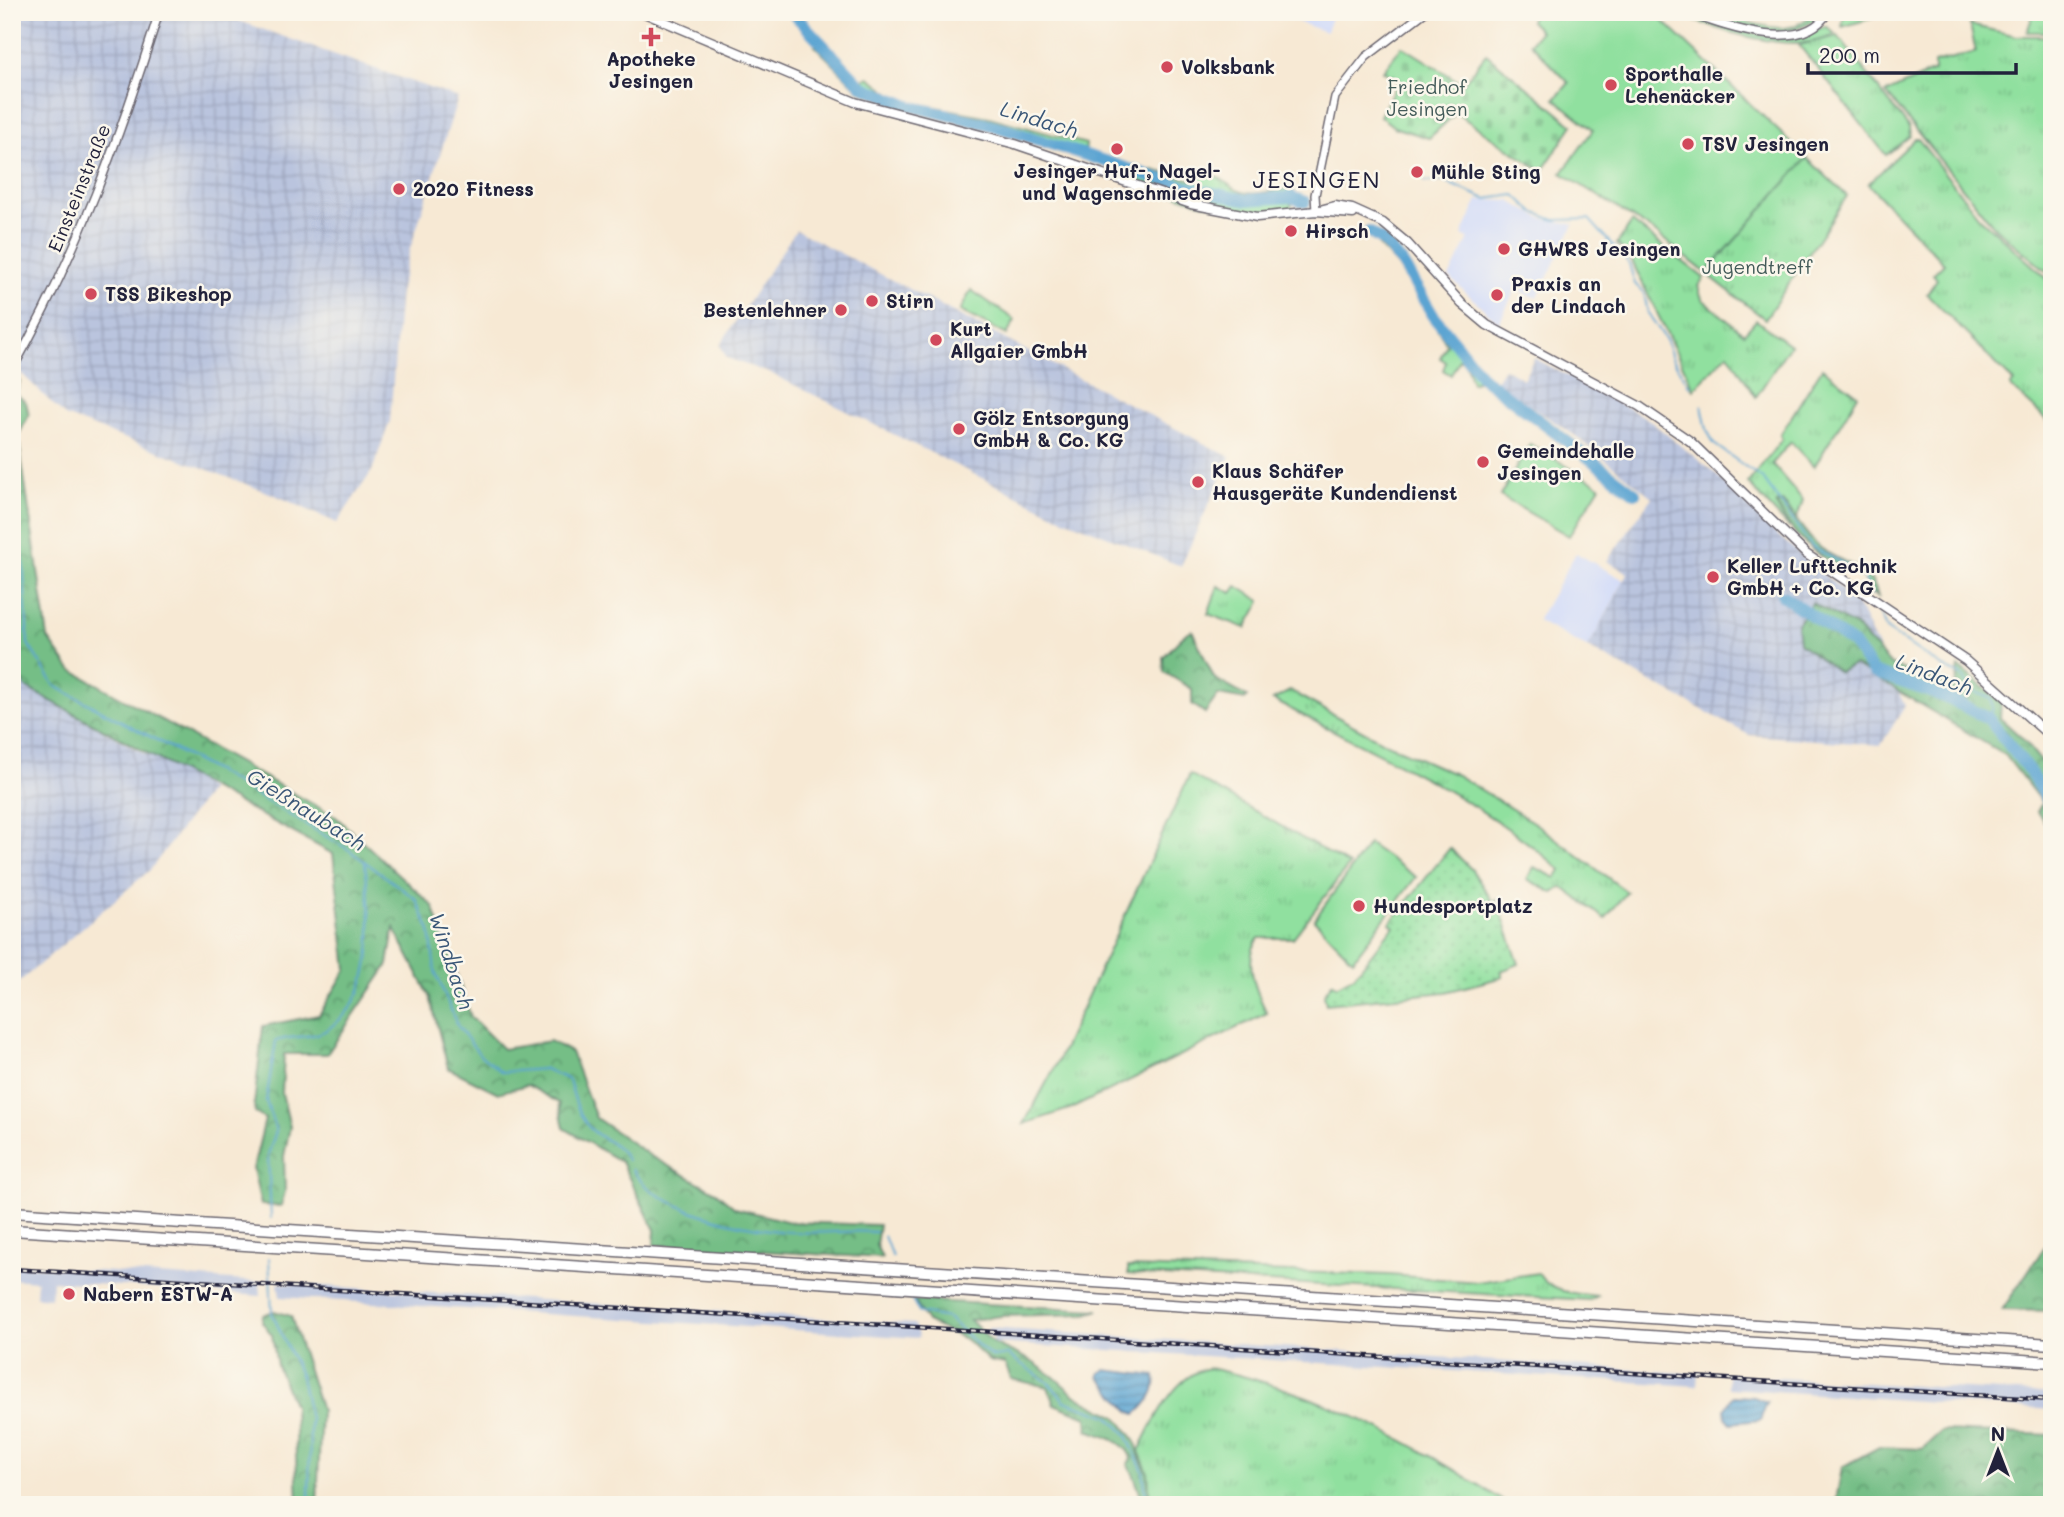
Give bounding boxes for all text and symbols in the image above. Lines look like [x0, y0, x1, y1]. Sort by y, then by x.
marker: Apotheke Jesingen [643, 29, 659, 45]
scale bar [1808, 32, 2017, 76]
text: 200 m [1819, 41, 1880, 68]
place label: Apotheke Jesingen [606, 46, 696, 93]
place label: Volksbank [1181, 54, 1275, 79]
marker: Volksbank [1159, 59, 1175, 75]
place label: Sporthalle Lehenäcker [1625, 61, 1735, 108]
park label: Friedhof Jesingen [1386, 74, 1468, 121]
marker: Sporthalle Lehenäcker [1603, 77, 1619, 93]
water label: Lindach [997, 94, 1082, 143]
street label: Einsteinstraße [42, 120, 116, 255]
place label: TSV Jesingen [1702, 131, 1829, 156]
marker: TSV Jesingen [1680, 136, 1696, 152]
marker: Jesinger Huf-, Nagel- und Wagenschmiede [1109, 141, 1125, 157]
place label: Jesinger Huf-, Nagel- und Wagenschmiede [1013, 158, 1221, 205]
place label: Mühle Sting [1431, 159, 1541, 184]
district label: JESINGEN [1253, 164, 1382, 194]
marker: Mühle Sting [1409, 164, 1425, 180]
place label: 2020 Fitness [413, 176, 534, 201]
marker: 2020 Fitness [391, 181, 407, 197]
place label: Hirsch [1305, 218, 1369, 243]
marker: Hirsch [1283, 223, 1299, 239]
place label: GHWRS Jesingen [1518, 236, 1680, 261]
marker: GHWRS Jesingen [1496, 241, 1512, 257]
park label: Jugendtreff [1702, 254, 1813, 279]
place label: Praxis an der Lindach [1511, 271, 1626, 318]
place label: TSS Bikeshop [105, 281, 232, 306]
marker: TSS Bikeshop [83, 286, 99, 302]
marker: Praxis an der Lindach [1489, 287, 1505, 303]
place label: Stirn [886, 288, 934, 313]
marker: Stirn [864, 293, 880, 309]
place label: Bestenlehner [703, 297, 827, 322]
marker: Bestenlehner [833, 302, 849, 318]
place label: Kurt Allgaier GmbH [950, 316, 1088, 363]
marker: Kurt Allgaier GmbH [928, 332, 944, 348]
place label: Gölz Entsorgung GmbH & Co. KG [973, 405, 1129, 452]
marker: Gölz Entsorgung GmbH & Co. KG [951, 421, 967, 437]
place label: Gemeindehalle Jesingen [1497, 438, 1634, 485]
marker: Gemeindehalle Jesingen [1475, 454, 1491, 470]
place label: Klaus Schäfer Hausgeräte Kundendienst [1212, 458, 1457, 505]
marker: Klaus Schäfer Hausgeräte Kundendienst [1190, 474, 1206, 490]
place label: Keller Lufttechnik GmbH + Co. KG [1727, 553, 1897, 600]
marker: Keller Lufttechnik GmbH + Co. KG [1705, 569, 1721, 585]
water label: Lindach [1892, 647, 1977, 701]
water label: Gießnaubach [242, 761, 371, 856]
place label: Hundesportplatz [1373, 893, 1533, 918]
marker: Hundesportplatz [1351, 898, 1367, 914]
water label: Windbach [424, 909, 481, 1013]
place label: Nabern ESTW-A [83, 1281, 233, 1306]
marker: Nabern ESTW-A [61, 1286, 77, 1302]
north arrow [1962, 1416, 2032, 1486]
text: N [1991, 1421, 2005, 1446]

